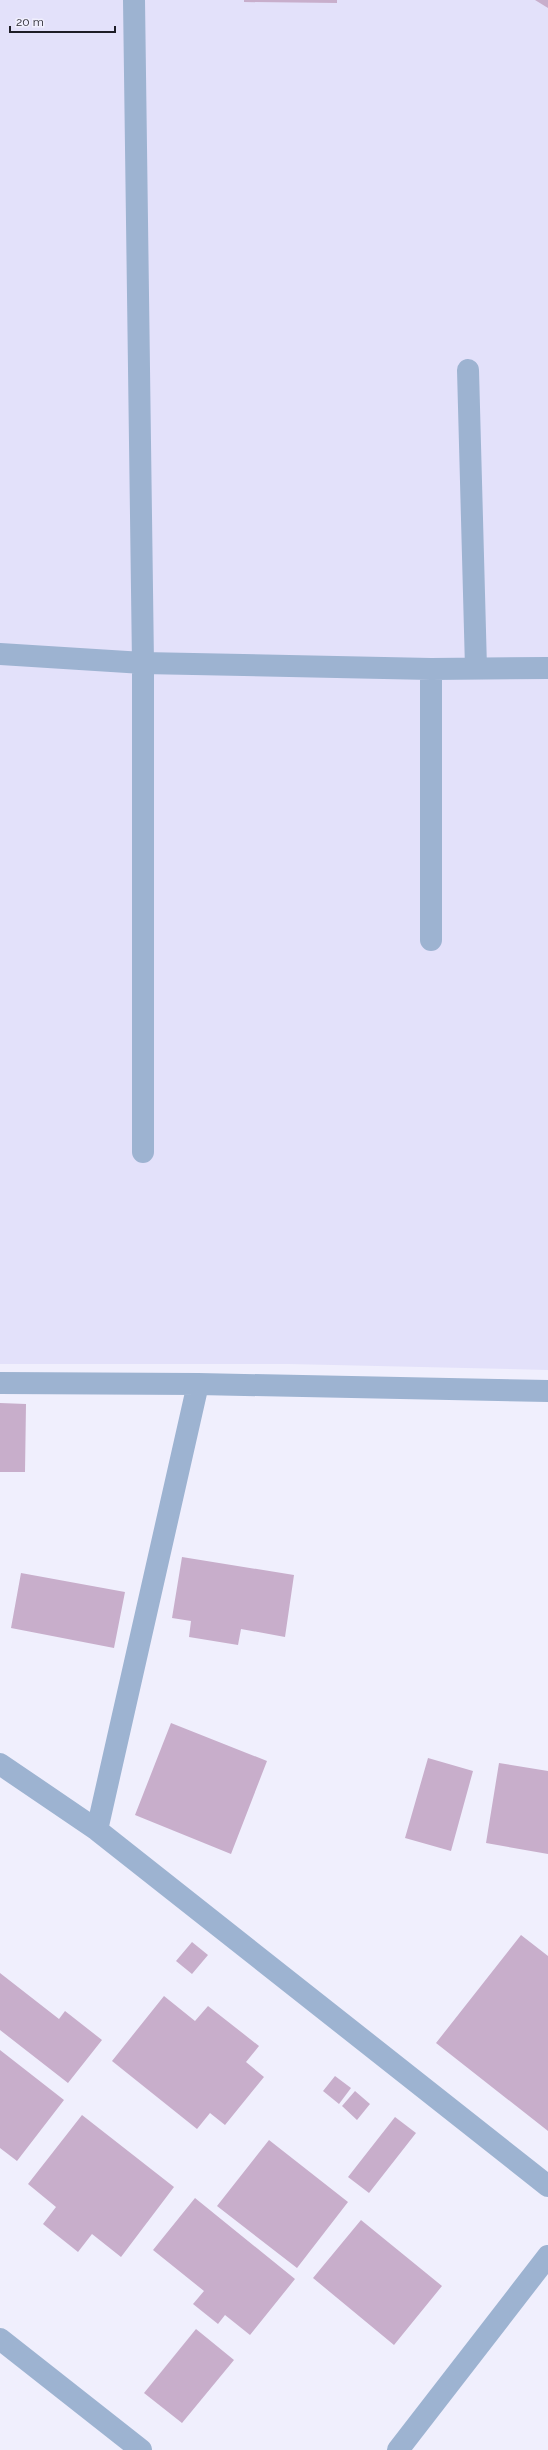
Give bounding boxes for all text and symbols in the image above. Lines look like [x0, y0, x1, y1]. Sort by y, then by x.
scale bar [10, 8, 115, 34]
text: 20 m [16, 15, 44, 29]

